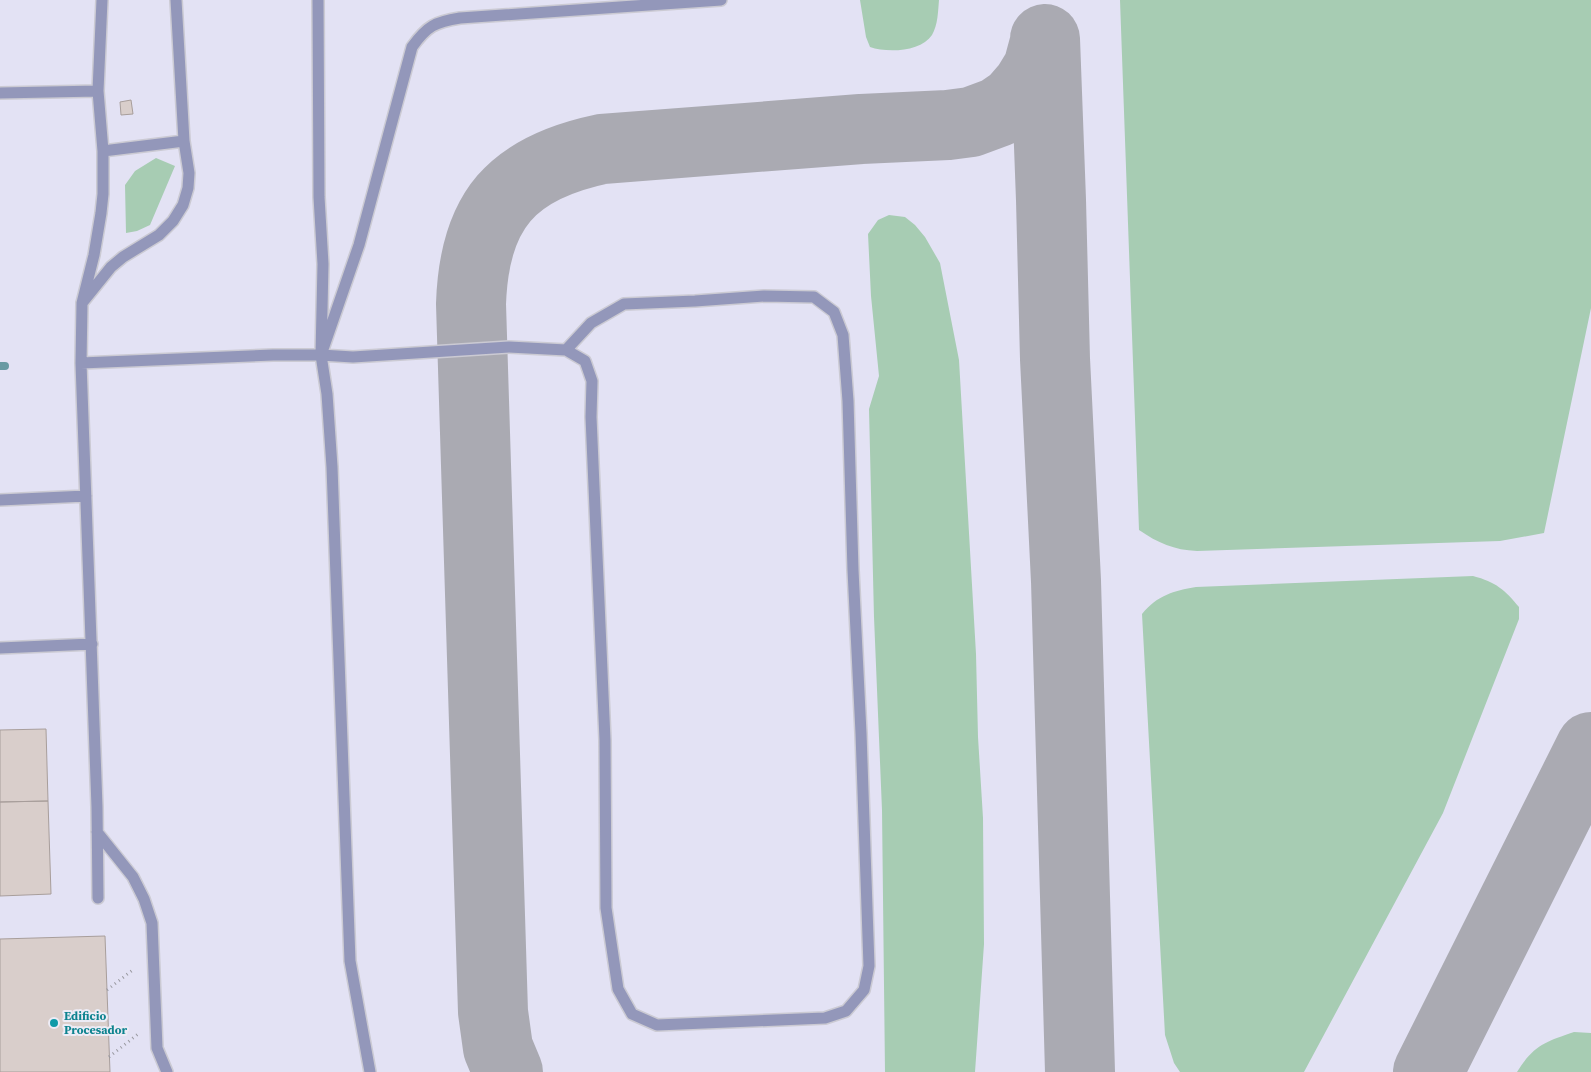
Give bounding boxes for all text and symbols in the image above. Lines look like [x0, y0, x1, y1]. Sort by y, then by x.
place label: Edificio Procesador [64, 1008, 128, 1038]
marker: Edificio Procesador [48, 1017, 60, 1029]

